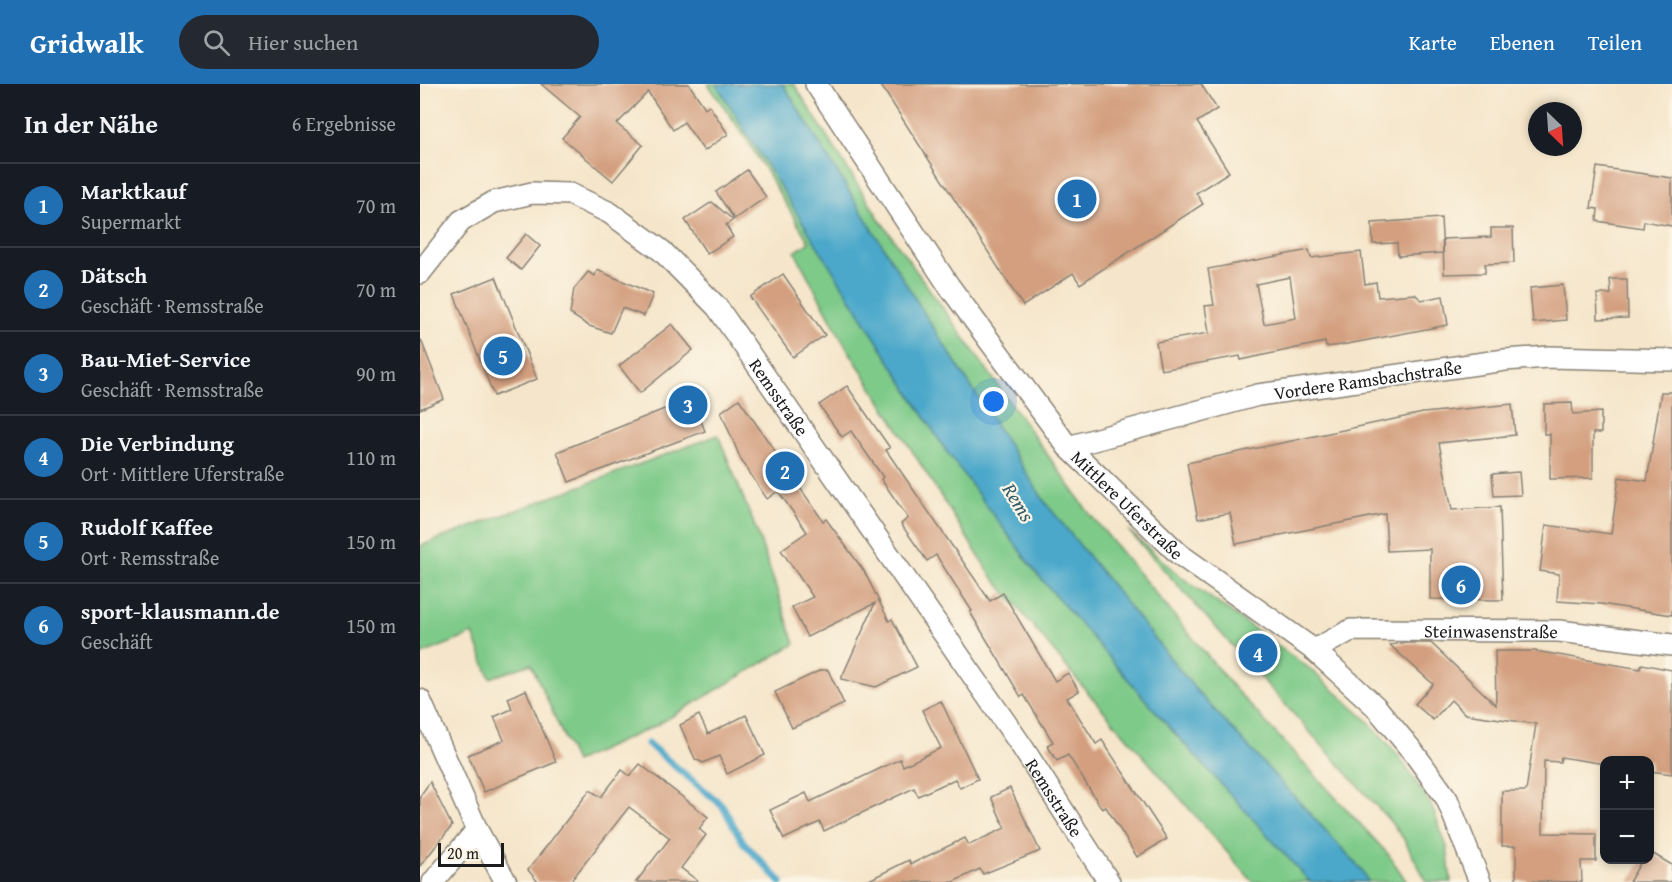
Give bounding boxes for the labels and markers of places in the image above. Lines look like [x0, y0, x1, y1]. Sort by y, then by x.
pin: 1 [1058, 176, 1096, 222]
pin: 5 [484, 334, 523, 378]
pin: 3 [668, 382, 708, 428]
pin: 2 [766, 448, 805, 494]
pin: 6 [1442, 562, 1480, 608]
pin: 4 [1238, 630, 1278, 676]

